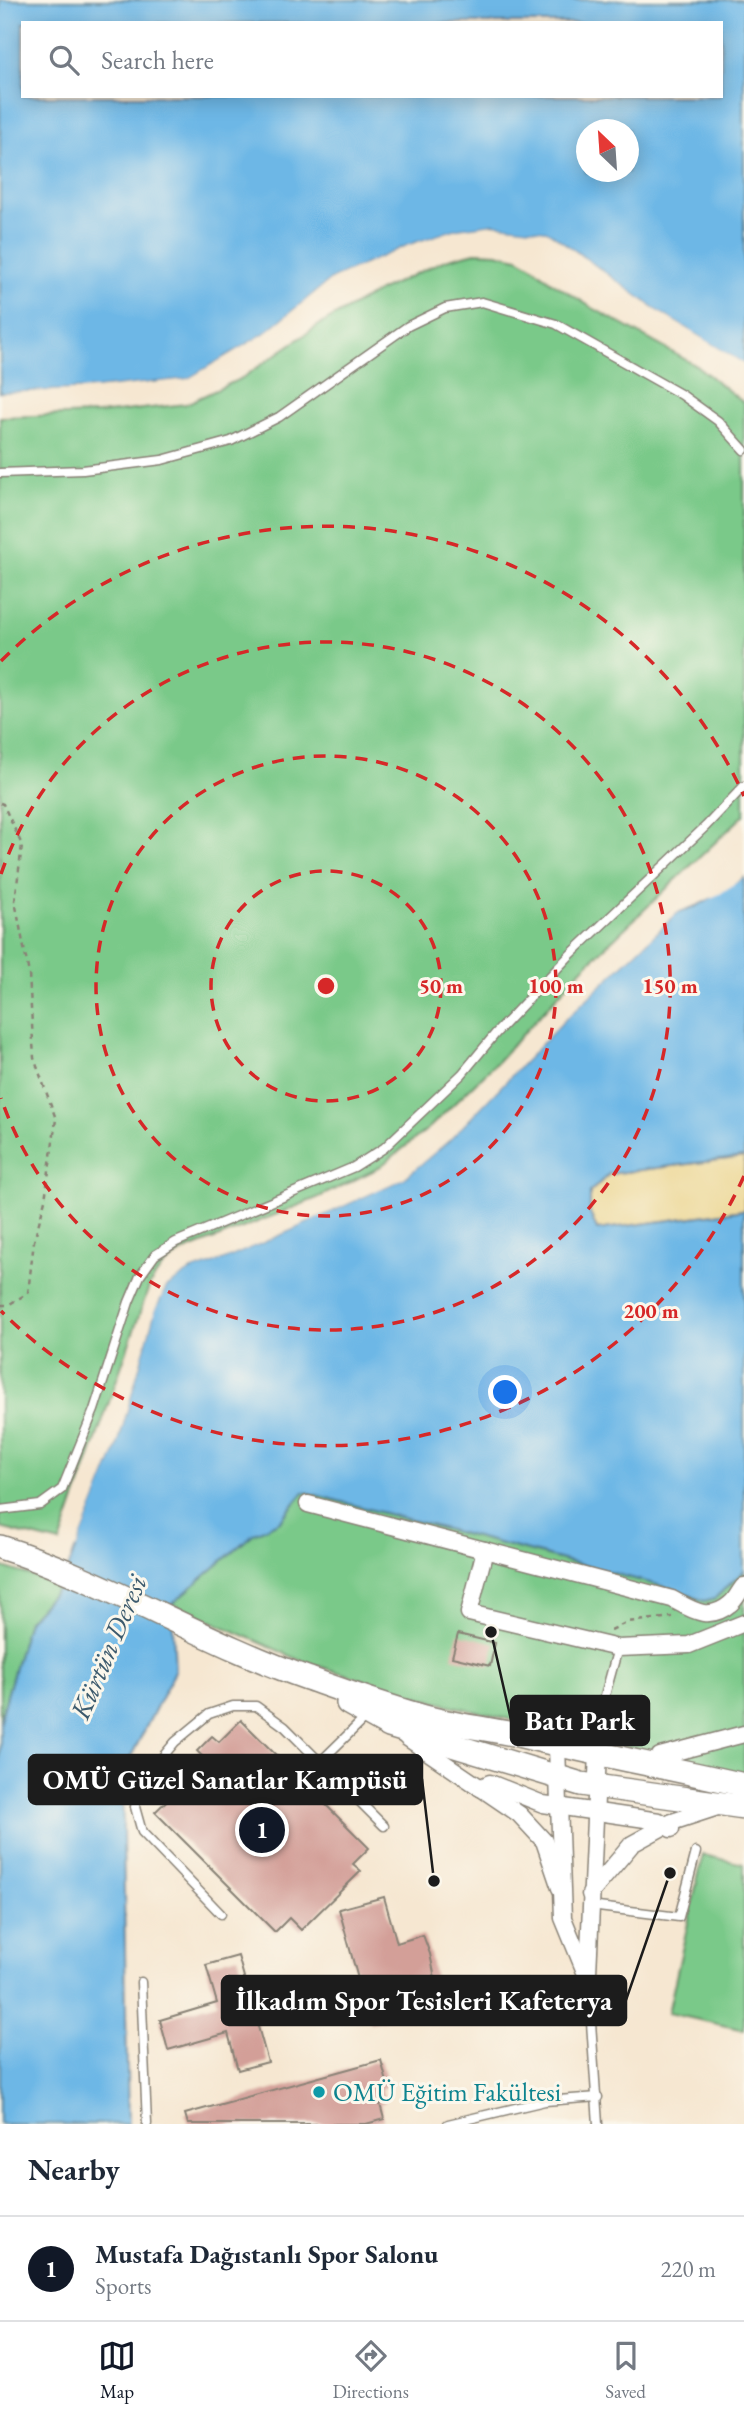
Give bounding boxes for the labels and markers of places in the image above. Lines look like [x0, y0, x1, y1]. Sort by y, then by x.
centre of rings [314, 974, 338, 998]
callout: Batı Park [511, 1696, 649, 1745]
callout: OMÜ Güzel Sanatlar Kampüsü [29, 1755, 422, 1804]
pin: 1 [239, 1804, 285, 1856]
callout: İlkadım Spor Tesisleri Kafeterya [222, 1976, 626, 2025]
place label: OMÜ Eğitim Fakültesi [333, 2075, 561, 2109]
marker: OMÜ Eğitim Fakültesi [311, 2084, 327, 2100]

